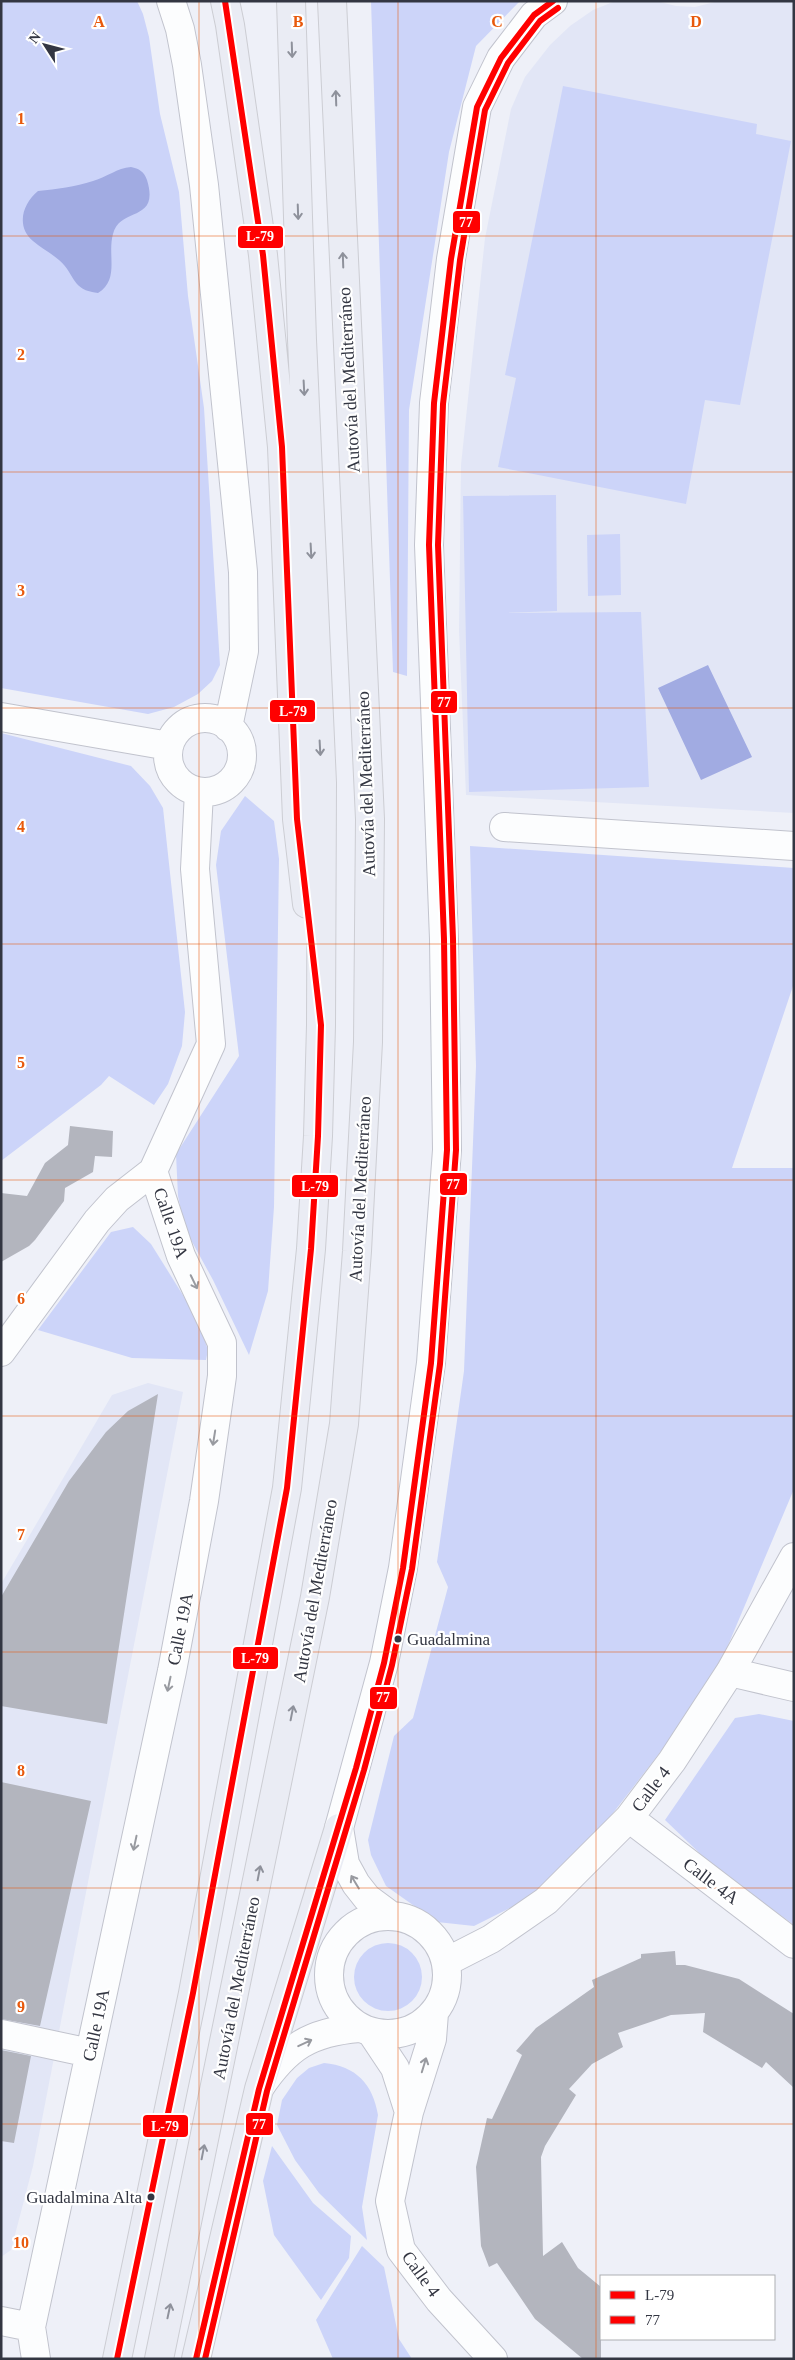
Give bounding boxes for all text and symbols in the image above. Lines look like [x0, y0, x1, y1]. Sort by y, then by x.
text: A [93, 13, 105, 30]
text: B [293, 13, 304, 30]
text: C [491, 13, 503, 30]
text: D [690, 13, 702, 30]
north arrow [20, 20, 70, 70]
text: N [26, 29, 44, 46]
one-way arrow [288, 42, 297, 58]
one-way arrow [332, 90, 341, 106]
text: 1 [17, 110, 25, 127]
one-way arrow [293, 204, 302, 220]
line badge: 77 [452, 210, 481, 234]
text: 77 [459, 215, 473, 230]
line badge: L-79 [237, 225, 284, 249]
text: L-79 [246, 229, 274, 244]
one-way arrow [339, 252, 348, 268]
street label: Autovía del Mediterráneo [334, 287, 364, 473]
text: 2 [17, 346, 25, 363]
one-way arrow [300, 380, 309, 396]
one-way arrow [307, 542, 316, 558]
text: 3 [17, 582, 25, 599]
line badge: 77 [430, 690, 458, 714]
street label: Autovía del Mediterráneo [353, 691, 379, 877]
text: 77 [437, 695, 451, 710]
line badge: L-79 [269, 699, 316, 723]
text: L-79 [279, 704, 307, 719]
one-way arrow [315, 740, 325, 756]
text: 4 [17, 818, 25, 835]
text: 5 [17, 1054, 25, 1071]
street label: Autovía del Mediterráneo [345, 1096, 375, 1282]
line badge: 77 [439, 1172, 468, 1196]
line badge: L-79 [291, 1174, 339, 1198]
text: 77 [446, 1177, 460, 1192]
text: L-79 [301, 1179, 329, 1194]
street label: Calle 19A [150, 1185, 192, 1261]
one-way arrow [189, 1274, 199, 1289]
text: 6 [17, 1290, 25, 1307]
one-way arrow [209, 1429, 219, 1445]
street label: Autovía del Mediterráneo [289, 1498, 341, 1684]
text: 7 [17, 1526, 25, 1543]
street label: Calle 19A [163, 1591, 197, 1667]
place label: Guadalmina [407, 1630, 491, 1649]
marker: Guadalmina [393, 1634, 403, 1644]
line badge: L-79 [232, 1646, 279, 1670]
text: L-79 [241, 1651, 269, 1666]
one-way arrow [164, 1675, 173, 1691]
line badge: 77 [369, 1686, 398, 1710]
text: 77 [376, 1690, 390, 1705]
one-way arrow [287, 1706, 297, 1722]
text: 8 [17, 1762, 25, 1779]
street label: Calle 4 [628, 1762, 674, 1816]
one-way arrow [130, 1834, 139, 1850]
street label: Calle 4A [679, 1854, 743, 1908]
one-way arrow [255, 1865, 265, 1881]
one-way arrow [350, 1875, 360, 1889]
street label: Autovía del Mediterráneo [208, 1895, 264, 2081]
street label: Calle 19A [79, 1987, 113, 2063]
text: 9 [17, 1998, 25, 2015]
one-way arrow [297, 2037, 312, 2047]
one-way arrow [419, 2057, 429, 2073]
line badge: 77 [245, 2112, 274, 2136]
line badge: L-79 [142, 2114, 189, 2138]
text: 77 [252, 2117, 266, 2132]
text: L-79 [151, 2119, 179, 2134]
one-way arrow [198, 2144, 208, 2160]
place label: Guadalmina Alta [26, 2188, 142, 2207]
marker: Guadalmina Alta [146, 2192, 156, 2202]
text: 10 [13, 2234, 29, 2251]
street label: Calle 4 [398, 2247, 444, 2301]
legend [600, 2275, 775, 2340]
text: L-79 [645, 2287, 674, 2303]
one-way arrow [165, 2304, 174, 2320]
text: 77 [645, 2312, 661, 2328]

